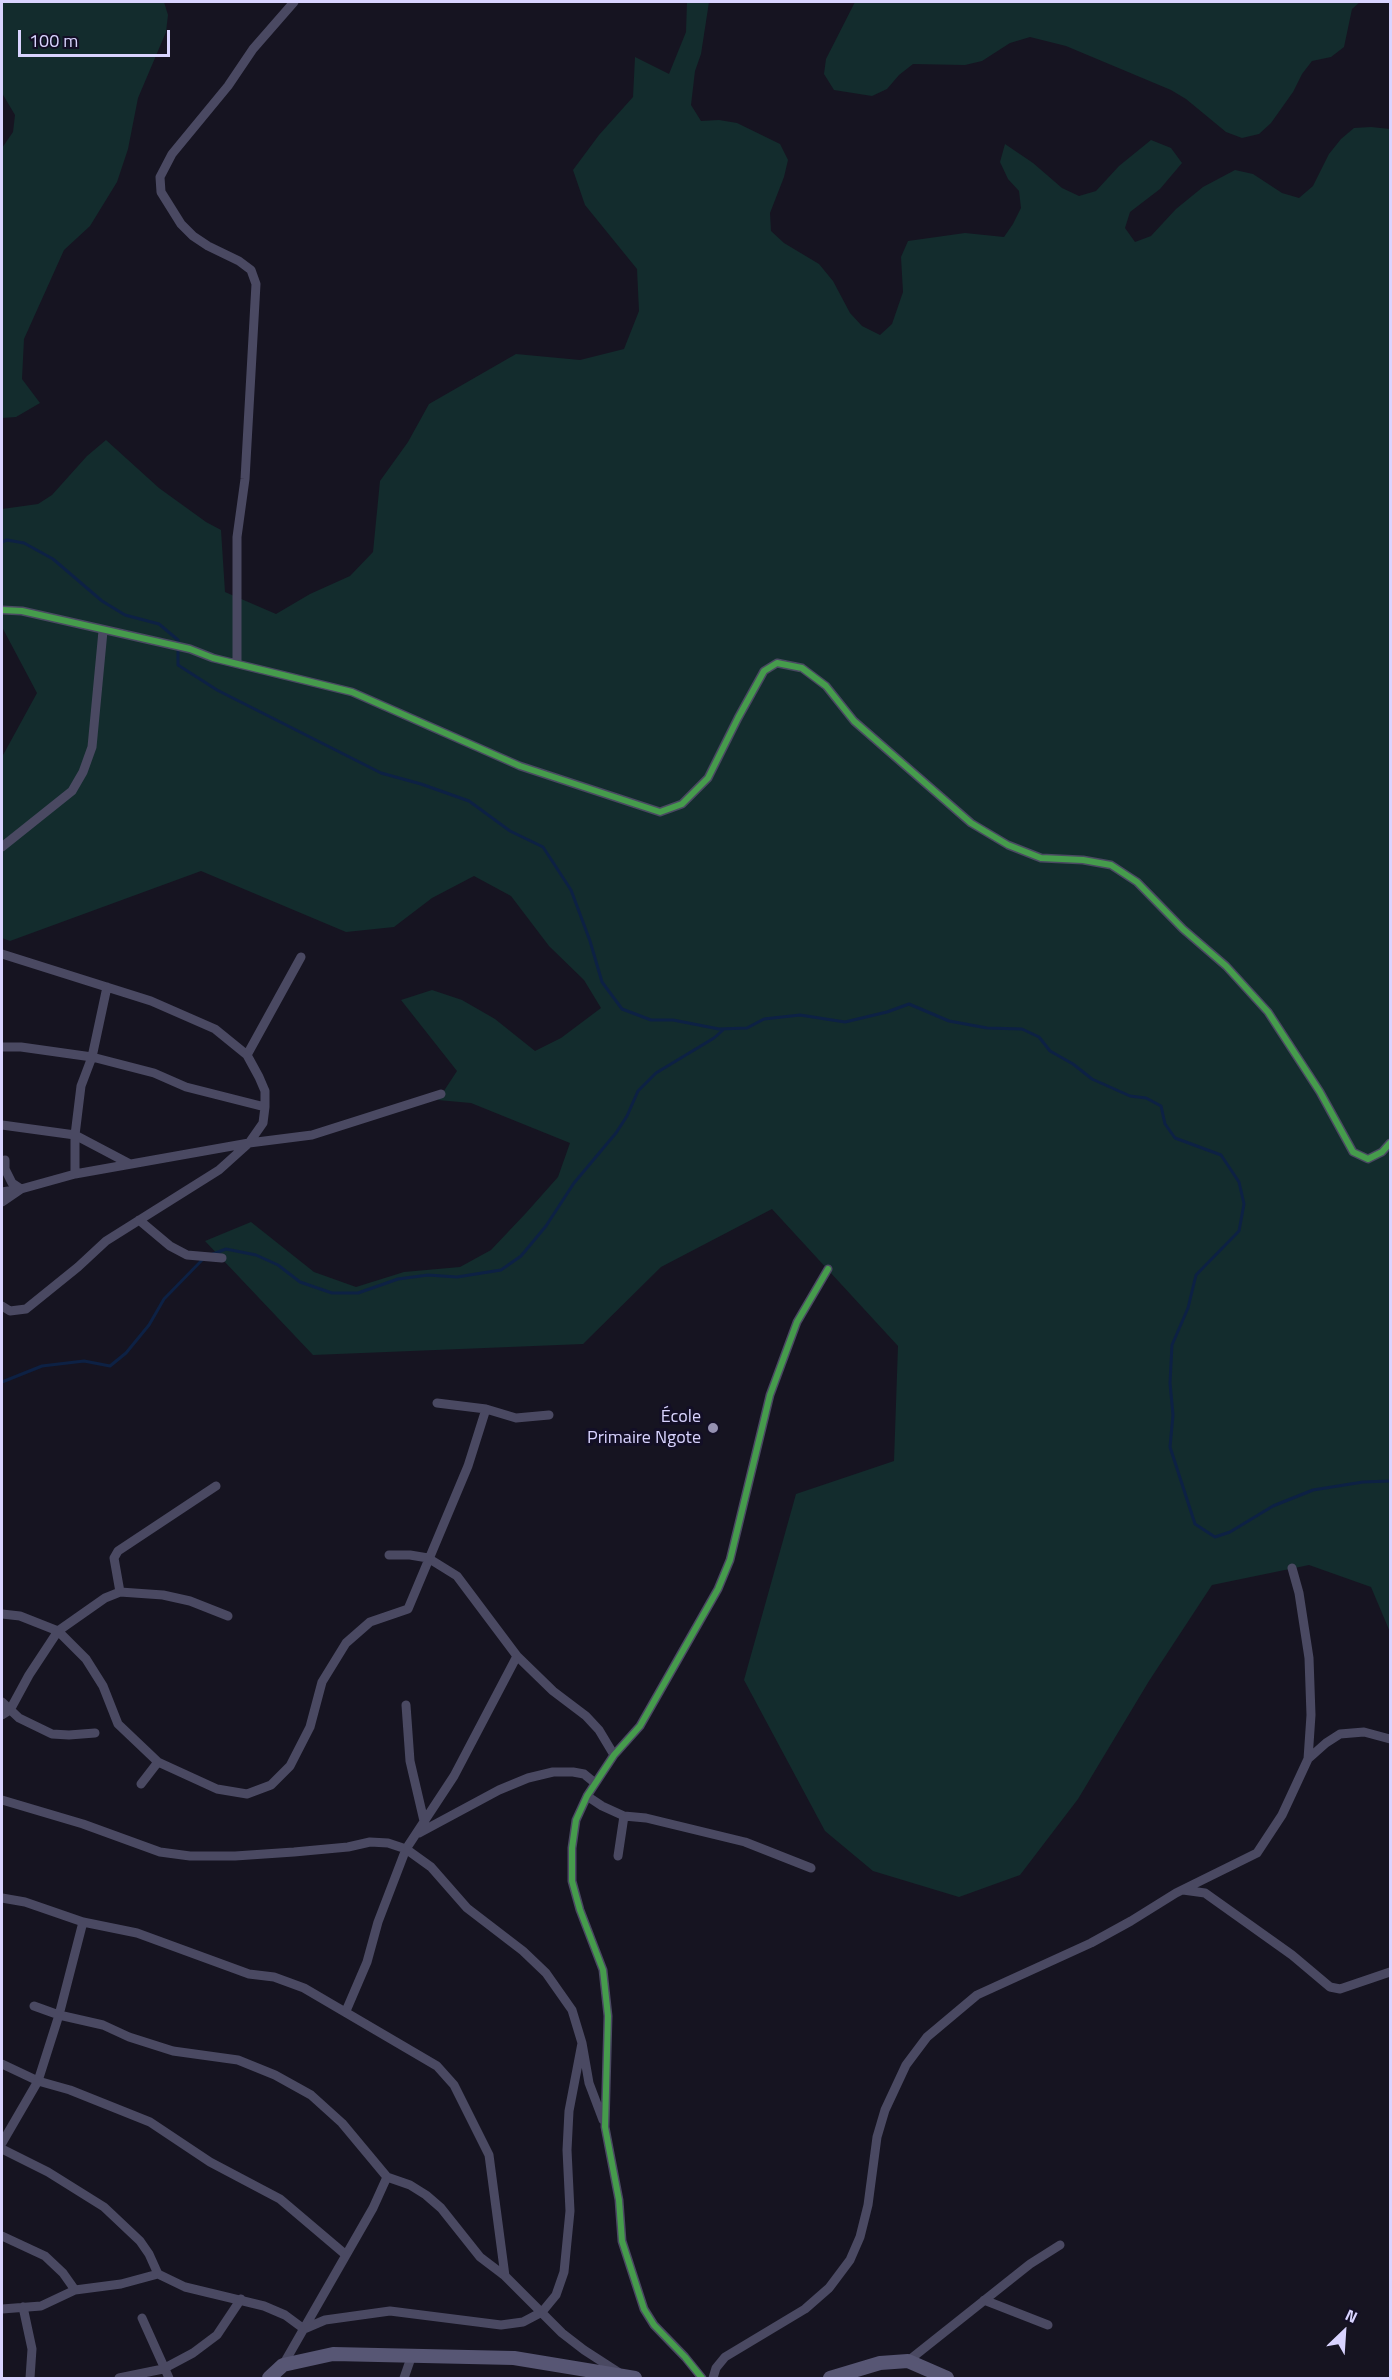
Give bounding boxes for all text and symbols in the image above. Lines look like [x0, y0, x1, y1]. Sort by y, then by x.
scale bar [21, 18, 172, 56]
text: 100 m [29, 27, 78, 54]
place label: École Primaire Ngote [587, 1407, 701, 1450]
marker: École Primaire Ngote [706, 1421, 720, 1435]
north arrow [1314, 2302, 1374, 2362]
text: N [1342, 2302, 1362, 2329]

